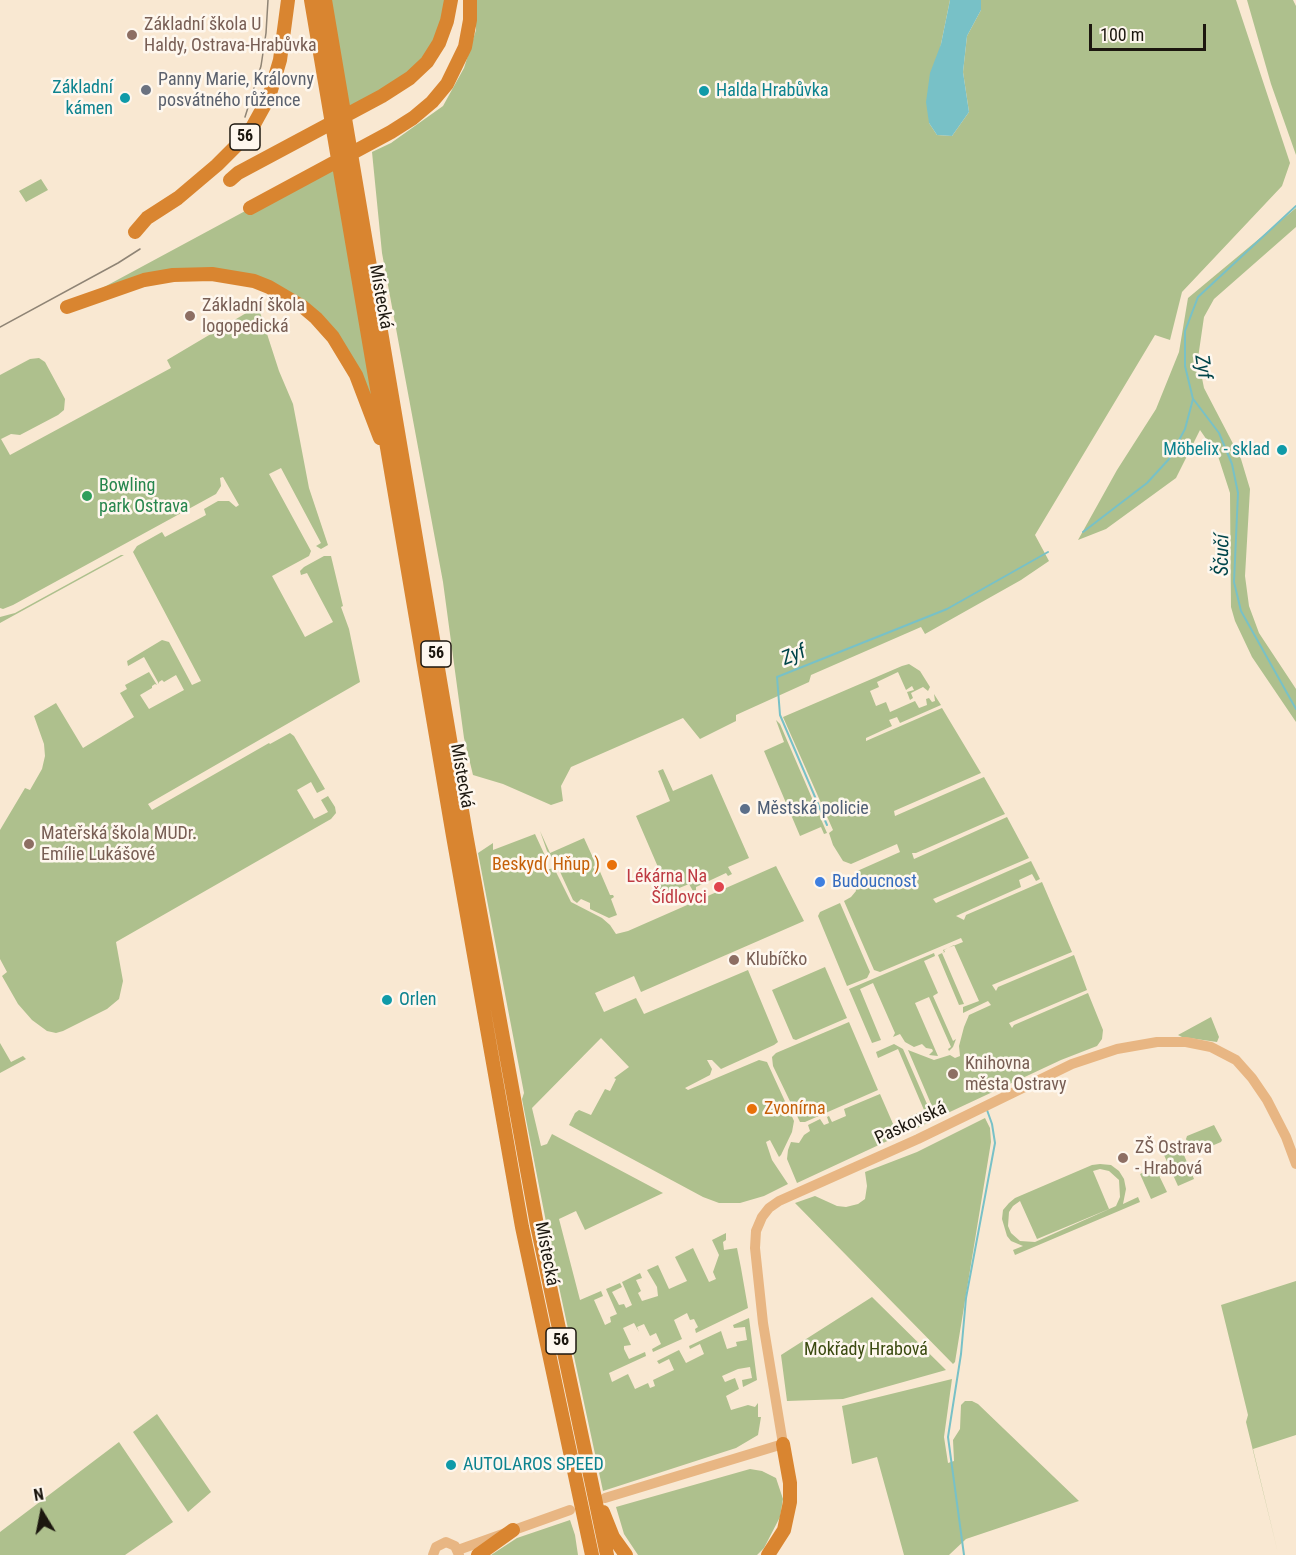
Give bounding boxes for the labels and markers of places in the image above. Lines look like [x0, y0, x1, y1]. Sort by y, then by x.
place label: Základní škola U Haldy, Ostrava-Hrabůvka [144, 14, 317, 57]
marker: Základní škola U Haldy, Ostrava-Hrabůvka [125, 28, 139, 42]
place label: Panny Marie, Královny posvátného růžence [158, 69, 314, 112]
place label: Základní kámen [52, 77, 113, 119]
place label: Halda Hrabůvka [716, 80, 829, 102]
marker: Panny Marie, Královny posvátného růžence [139, 83, 153, 97]
marker: Halda Hrabůvka [697, 84, 711, 98]
marker: Základní kámen [118, 91, 132, 105]
place label: Základní škola logopedická [202, 295, 305, 338]
marker: Základní škola logopedická [183, 309, 197, 323]
place label: Möbelix - sklad [1163, 439, 1270, 461]
marker: Möbelix - sklad [1275, 443, 1289, 457]
place label: Bowling park Ostrava [99, 475, 188, 518]
marker: Bowling park Ostrava [80, 489, 94, 503]
place label: Městská policie [757, 798, 869, 820]
marker: Městská policie [738, 802, 752, 816]
place label: Mateřská škola MUDr. Emílie Lukášové [41, 823, 197, 866]
marker: Mateřská škola MUDr. Emílie Lukášové [22, 837, 36, 851]
place label: Beskyd( Hňup ) [492, 854, 600, 876]
marker: Beskyd( Hňup ) [605, 858, 619, 872]
place label: Lékárna Na Šídlovci [627, 866, 707, 908]
place label: Budoucnost [832, 871, 917, 893]
marker: Budoucnost [813, 875, 827, 889]
marker: Lékárna Na Šídlovci [712, 880, 726, 894]
place label: Klubíčko [746, 949, 807, 971]
marker: Klubíčko [727, 953, 741, 967]
place label: Orlen [399, 989, 437, 1011]
marker: Orlen [380, 993, 394, 1007]
place label: Knihovna města Ostravy [965, 1053, 1066, 1096]
marker: Knihovna města Ostravy [946, 1067, 960, 1081]
place label: Zvonírna [764, 1098, 826, 1120]
marker: Zvonírna [745, 1102, 759, 1116]
place label: ZŠ Ostrava - Hrabová [1135, 1137, 1212, 1180]
marker: ZŠ Ostrava - Hrabová [1116, 1151, 1130, 1165]
place label: AUTOLAROS SPEED [463, 1454, 604, 1476]
marker: AUTOLAROS SPEED [444, 1458, 458, 1472]

